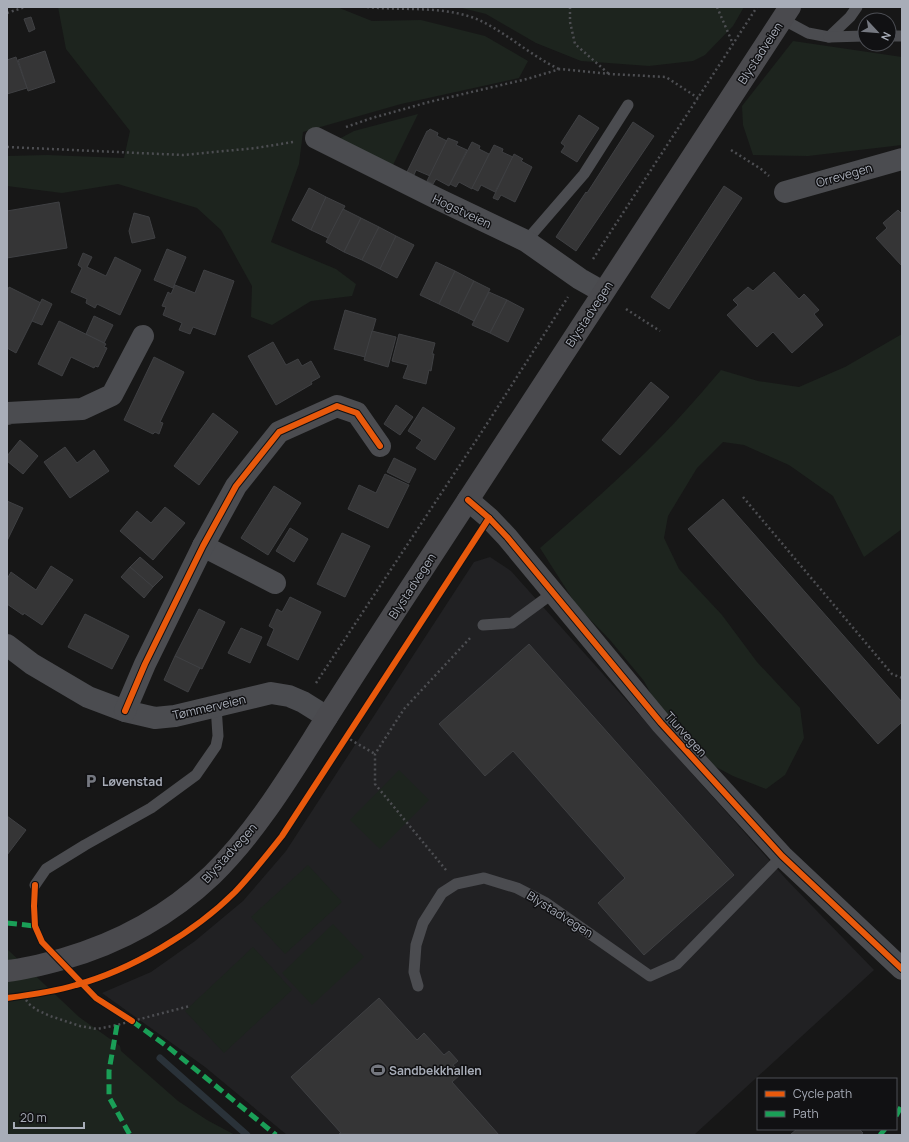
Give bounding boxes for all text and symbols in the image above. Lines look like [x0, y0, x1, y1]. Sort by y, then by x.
north arrow [857, 12, 897, 52]
street label: Blystadveien [734, 19, 786, 87]
text: N [878, 30, 895, 44]
street label: Orrevegen [814, 159, 874, 191]
street label: Hogstveien [430, 190, 494, 232]
street label: Blystadvegen [561, 278, 617, 350]
street label: Blystadvegen [384, 550, 440, 622]
street label: Tømmerveien [171, 690, 247, 724]
street label: Tiurvegen [661, 708, 711, 760]
parking icon: Løvenstad [83, 773, 99, 789]
place label: Løvenstad [102, 773, 163, 790]
street label: Blystadvegen [197, 819, 261, 887]
street label: Blystadvegen [524, 887, 596, 941]
sports icon: Sandbekkhallen [370, 1062, 386, 1078]
place label: Sandbekkhallen [389, 1062, 482, 1079]
legend [757, 1078, 897, 1130]
text: Cycle path [793, 1085, 852, 1102]
scale bar [14, 1104, 84, 1130]
text: Path [793, 1105, 819, 1122]
text: 20 m [20, 1109, 47, 1126]

